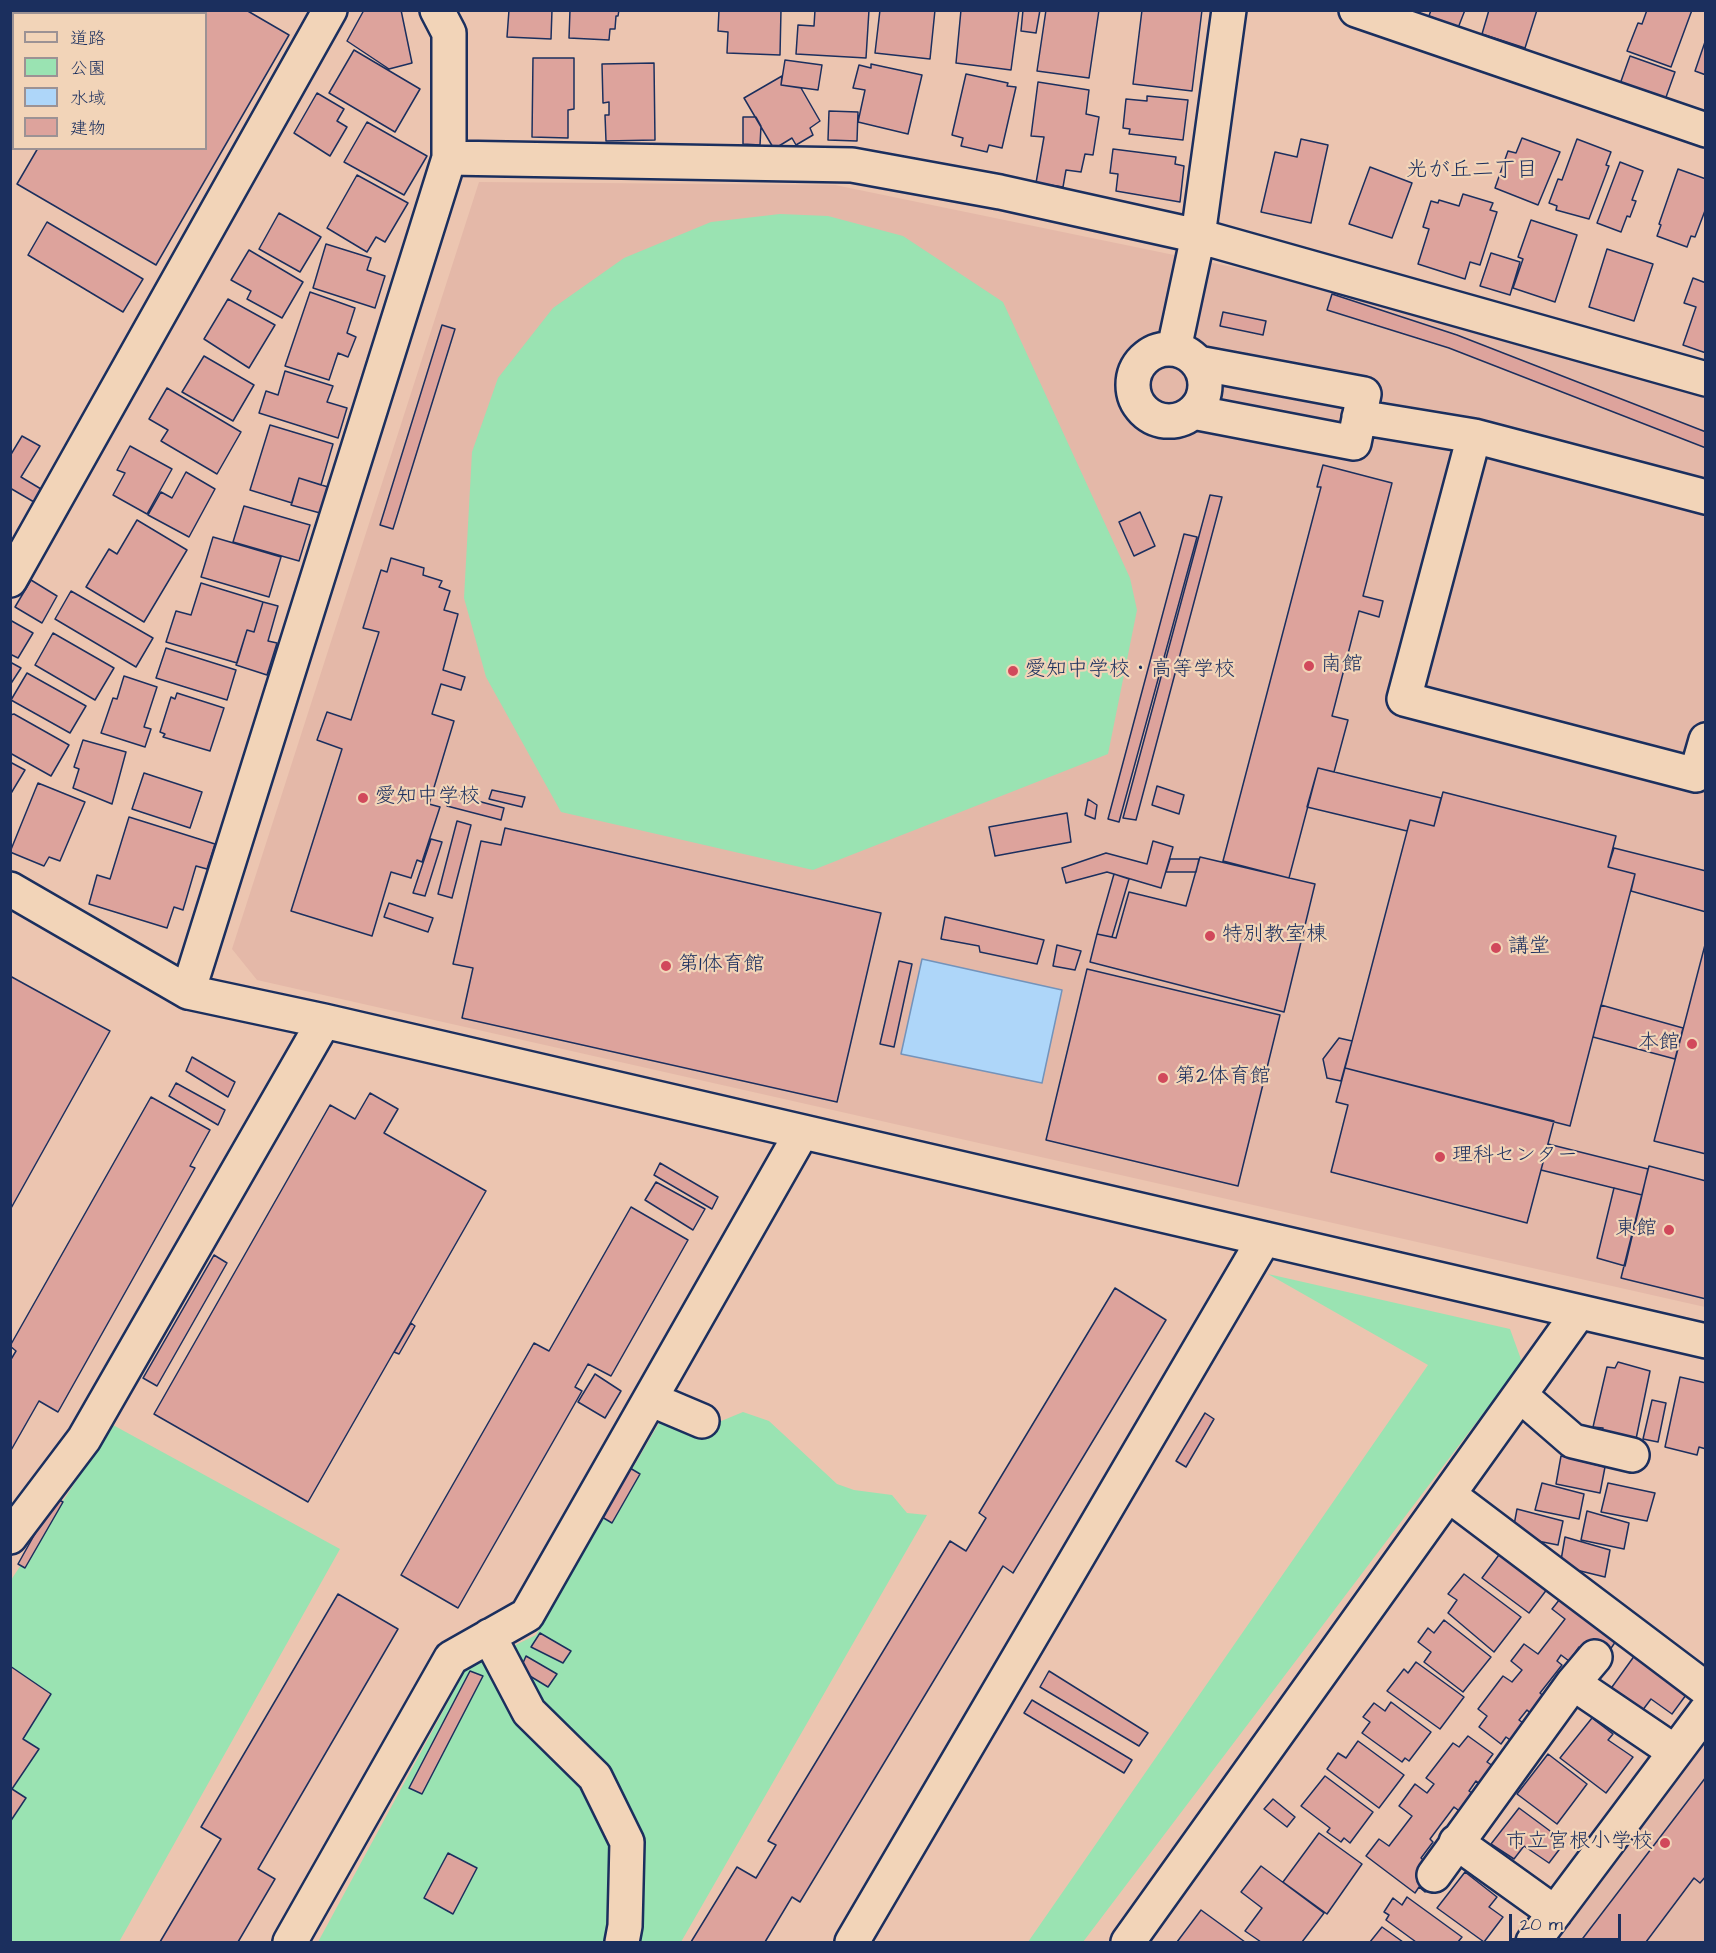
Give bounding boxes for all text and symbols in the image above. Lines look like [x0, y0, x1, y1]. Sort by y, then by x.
legend [12, 12, 207, 150]
text: 道路 [70, 26, 106, 51]
text: 公園 [70, 56, 106, 81]
text: 水域 [70, 86, 106, 111]
text: 建物 [70, 116, 106, 141]
district label: 光が丘二丁目 [1406, 158, 1538, 184]
place label: 南館 [1321, 653, 1363, 679]
place label: 愛知中学校・高等学校 [1025, 658, 1235, 684]
marker: 南館 [1302, 659, 1316, 673]
marker: 愛知中学校・高等学校 [1006, 664, 1020, 678]
place label: 愛知中学校 [375, 785, 480, 811]
marker: 愛知中学校 [356, 791, 370, 805]
place label: 特別教室棟 [1222, 923, 1327, 949]
marker: 特別教室棟 [1203, 929, 1217, 943]
place label: 講堂 [1508, 935, 1550, 961]
marker: 講堂 [1489, 941, 1503, 955]
place label: 第1体育館 [678, 953, 765, 979]
marker: 第1体育館 [659, 959, 673, 973]
place label: 本館 [1638, 1031, 1680, 1057]
marker: 本館 [1685, 1037, 1699, 1051]
place label: 第2体育館 [1175, 1065, 1271, 1091]
marker: 第2体育館 [1156, 1071, 1170, 1085]
place label: 理科センター [1452, 1144, 1578, 1170]
marker: 理科センター [1433, 1150, 1447, 1164]
place label: 東館 [1615, 1217, 1657, 1243]
marker: 東館 [1662, 1223, 1676, 1237]
place label: 市立宮根小学校 [1506, 1830, 1653, 1856]
marker: 市立宮根小学校 [1658, 1836, 1672, 1850]
scale bar [1512, 1902, 1624, 1940]
text: 20 m [1520, 1912, 1563, 1937]

